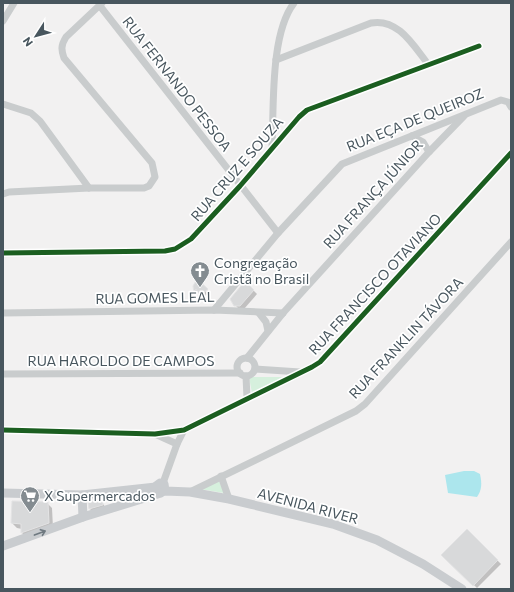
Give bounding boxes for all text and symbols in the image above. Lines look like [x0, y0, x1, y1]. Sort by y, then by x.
street label: RUA FERNANDO PESSOA [119, 13, 236, 155]
north arrow [16, 16, 56, 56]
text: N [20, 35, 35, 49]
street label: RUA EÇA DE QUEIROZ [344, 84, 486, 155]
street label: RUA CRUZ E SOUZA [187, 113, 287, 224]
street label: RUA FRANÇA JÚNIOR [319, 136, 426, 252]
street label: RUA FRANCISCO OTAVIANO [305, 210, 445, 358]
place label: Congregação Cristã no Brasil [214, 254, 309, 287]
church icon: Congregação Cristã no Brasil [189, 260, 211, 288]
street label: RUA FRANKLIN TÁVORA [345, 273, 467, 402]
street label: RUA GOMES LEAL [95, 288, 215, 307]
street label: RUA HAROLDO DE CAMPOS [28, 352, 214, 369]
street label: AVENIDA RIVER [256, 484, 360, 527]
supermarket icon: X Supermercados [19, 485, 41, 513]
place label: X Supermercados [44, 487, 155, 504]
one-way arrow [33, 528, 45, 536]

